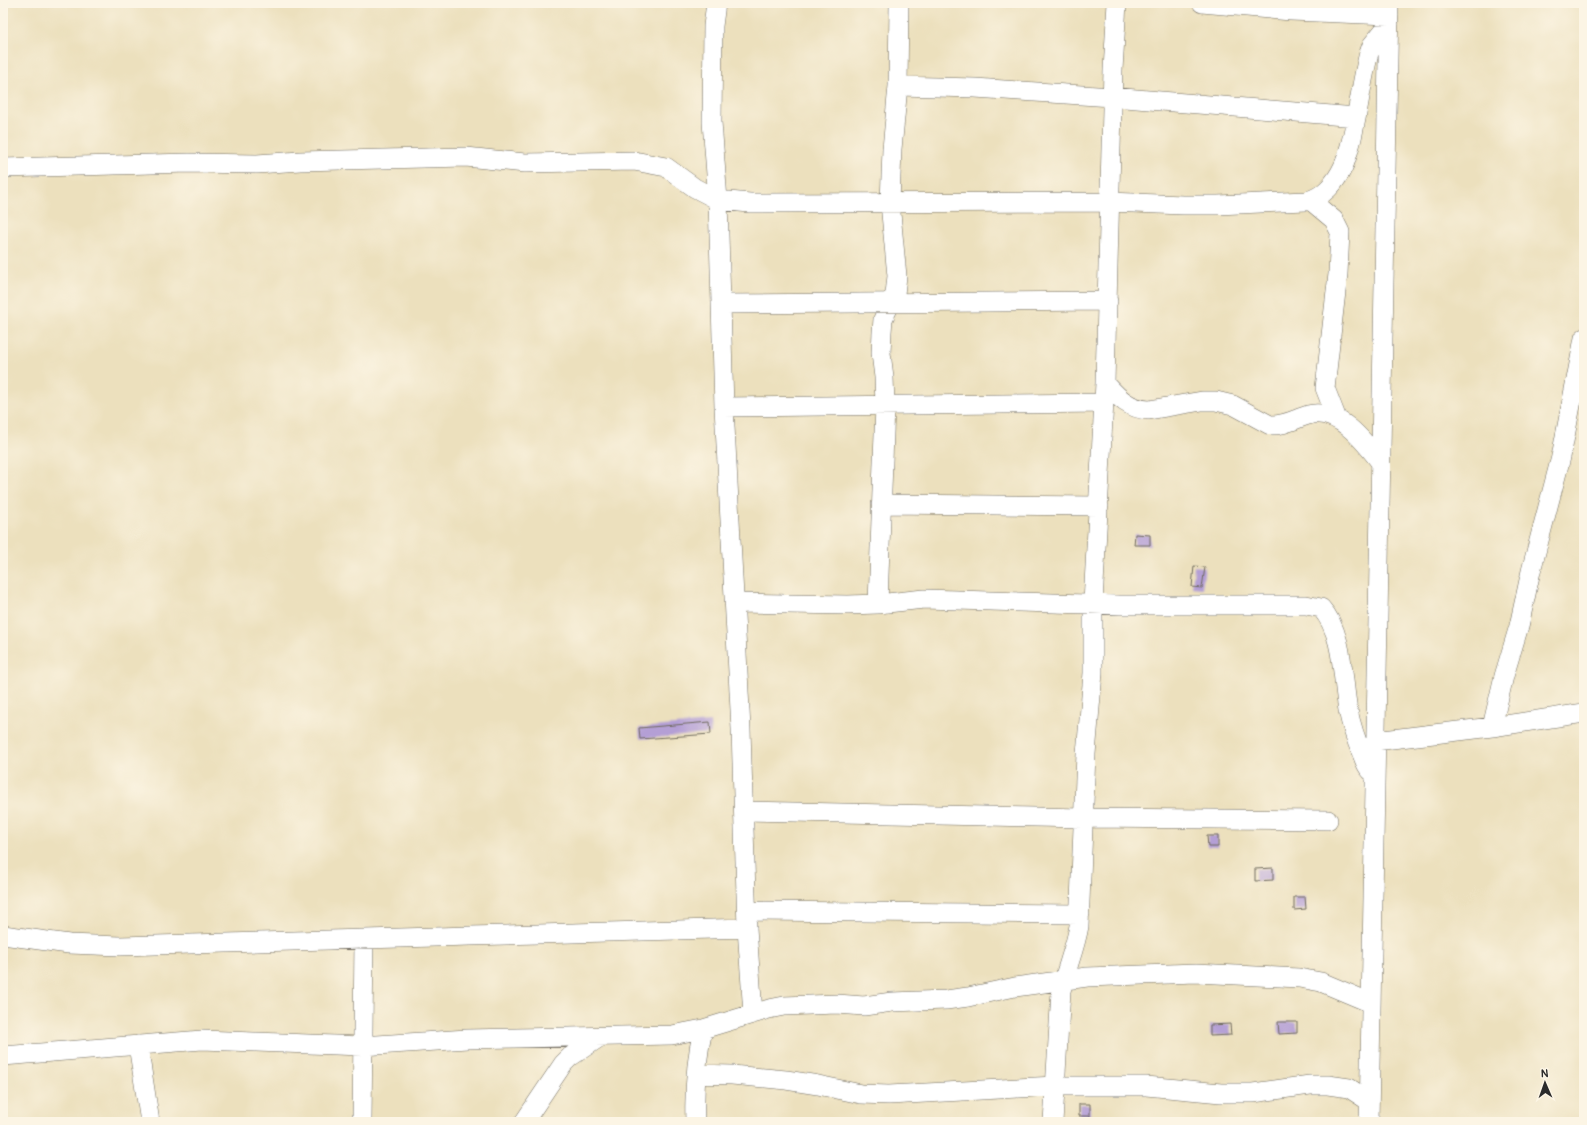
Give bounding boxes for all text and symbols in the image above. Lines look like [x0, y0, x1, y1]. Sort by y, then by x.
north arrow [1525, 1063, 1565, 1103]
text: N [1541, 1067, 1549, 1080]

